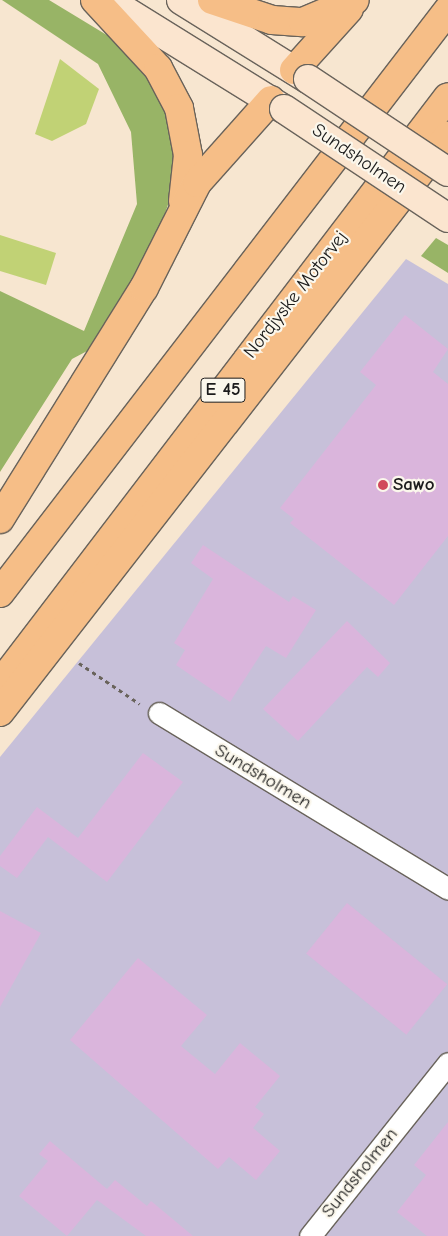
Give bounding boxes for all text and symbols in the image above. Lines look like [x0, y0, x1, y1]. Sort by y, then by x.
street label: Sundsholmen [308, 119, 410, 199]
street label: Nordjyske Motorvej [239, 227, 353, 363]
road number: E 45 [199, 374, 247, 406]
place label: Sawo [393, 474, 435, 496]
marker: Sawo [377, 479, 389, 491]
street label: Sundsholmen [210, 739, 316, 815]
street label: Sundsholmen [317, 1124, 403, 1222]

